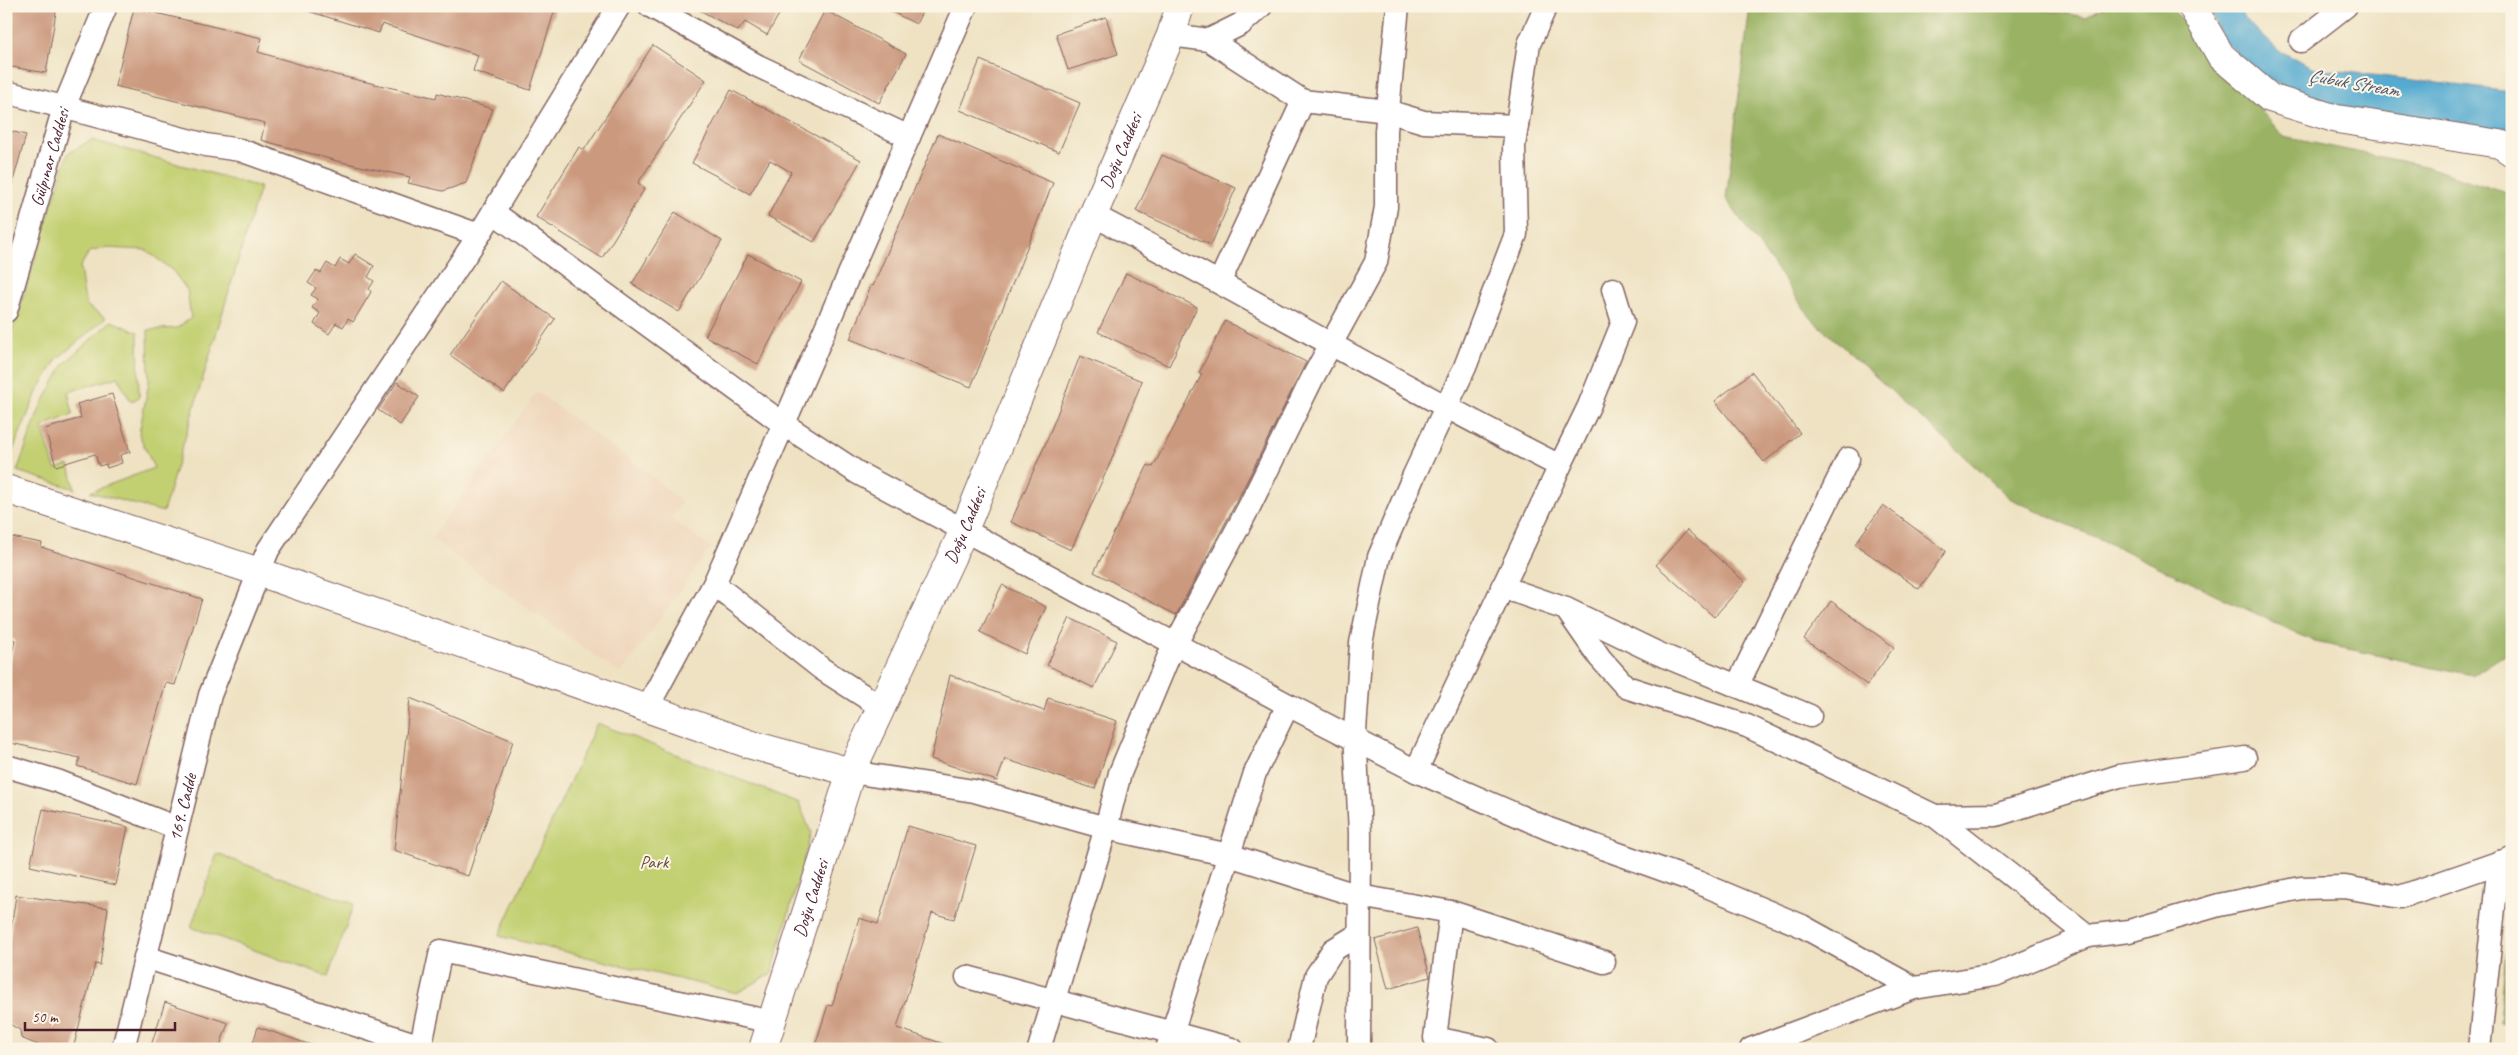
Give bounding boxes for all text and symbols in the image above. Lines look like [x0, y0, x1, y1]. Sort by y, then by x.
water label: Çubuk Stream [2307, 63, 2403, 103]
street label: Gülpınar Caddesi [25, 103, 75, 209]
street label: Doğu Caddesi [1095, 108, 1148, 192]
street label: Doğu Caddesi [939, 483, 992, 567]
street label: 169. Cadde [164, 770, 202, 843]
park label: Park [640, 851, 670, 873]
street label: Doğu Caddesi [788, 855, 834, 940]
scale bar [25, 1000, 175, 1032]
text: 50 m [32, 1008, 59, 1027]

